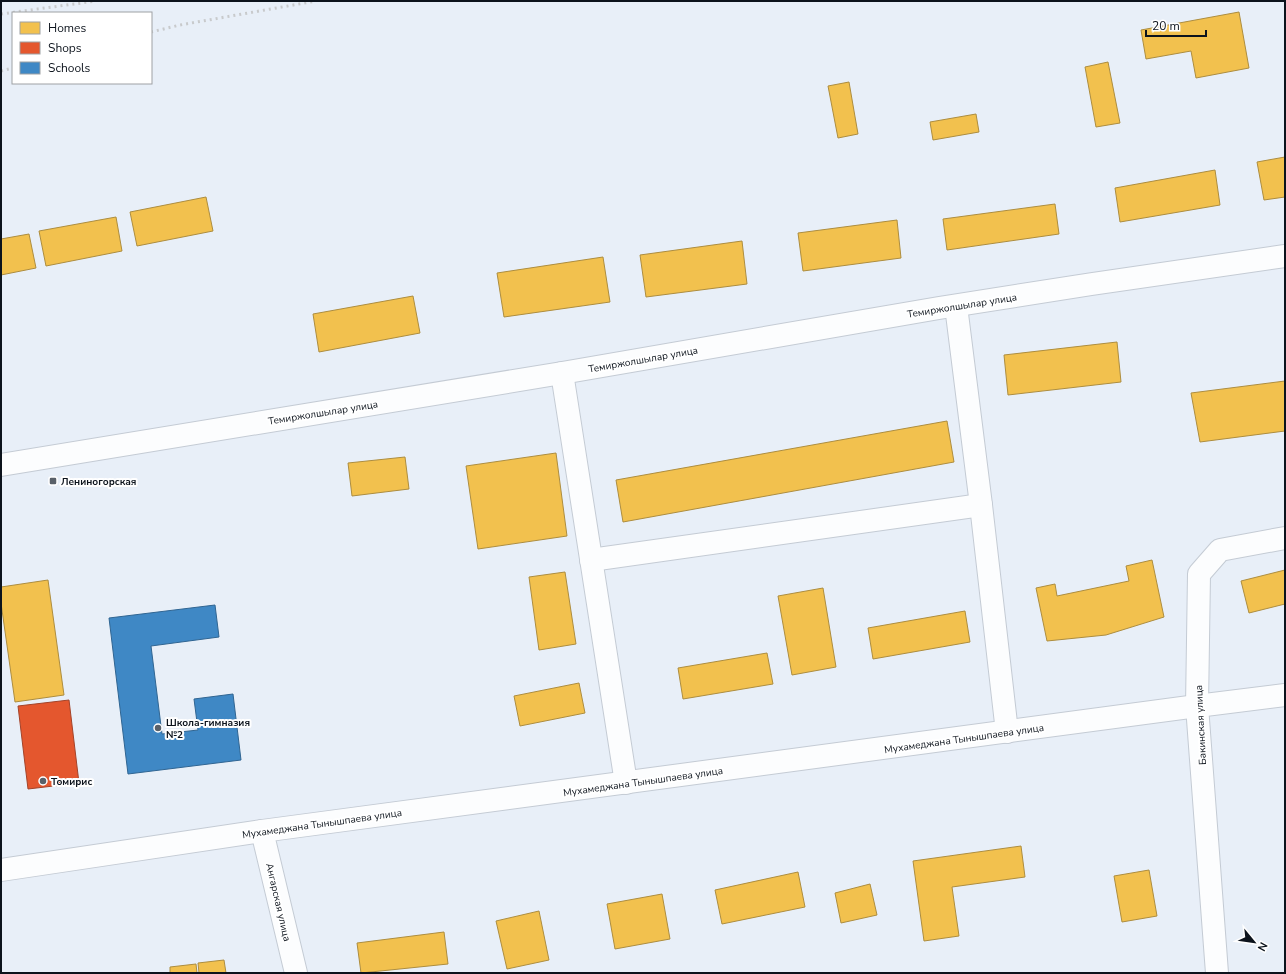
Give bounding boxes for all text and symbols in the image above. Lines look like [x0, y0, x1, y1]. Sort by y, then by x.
legend [12, 12, 152, 84]
scale bar [1146, 12, 1206, 38]
text: 20 m [1152, 18, 1180, 34]
text: Homes [48, 20, 86, 36]
text: Shops [48, 40, 82, 56]
text: Schools [48, 60, 91, 76]
street label: Темиржолшылар улица [906, 290, 1018, 322]
street label: Темиржолшылар улица [587, 343, 699, 377]
street label: Темиржолшылар улица [267, 397, 379, 429]
place label: Лениногорская [61, 475, 136, 489]
marker: Лениногорская [48, 476, 58, 486]
street label: Бакинская улица [1192, 685, 1210, 765]
place label: Школа-гимназия №2 [166, 716, 250, 742]
street label: Мухамеджана Тынышпаева улица [883, 721, 1045, 757]
marker: Школа-гимназия №2 [153, 723, 163, 733]
street label: Мухамеджана Тынышпаева улица [562, 764, 724, 800]
place label: Томирис [51, 775, 92, 789]
marker: Томирис [38, 776, 48, 786]
street label: Мухамеджана Тынышпаева улица [241, 806, 403, 842]
street label: Ангарская улица [262, 862, 294, 943]
north arrow [1234, 922, 1274, 962]
text: N [1254, 939, 1271, 954]

